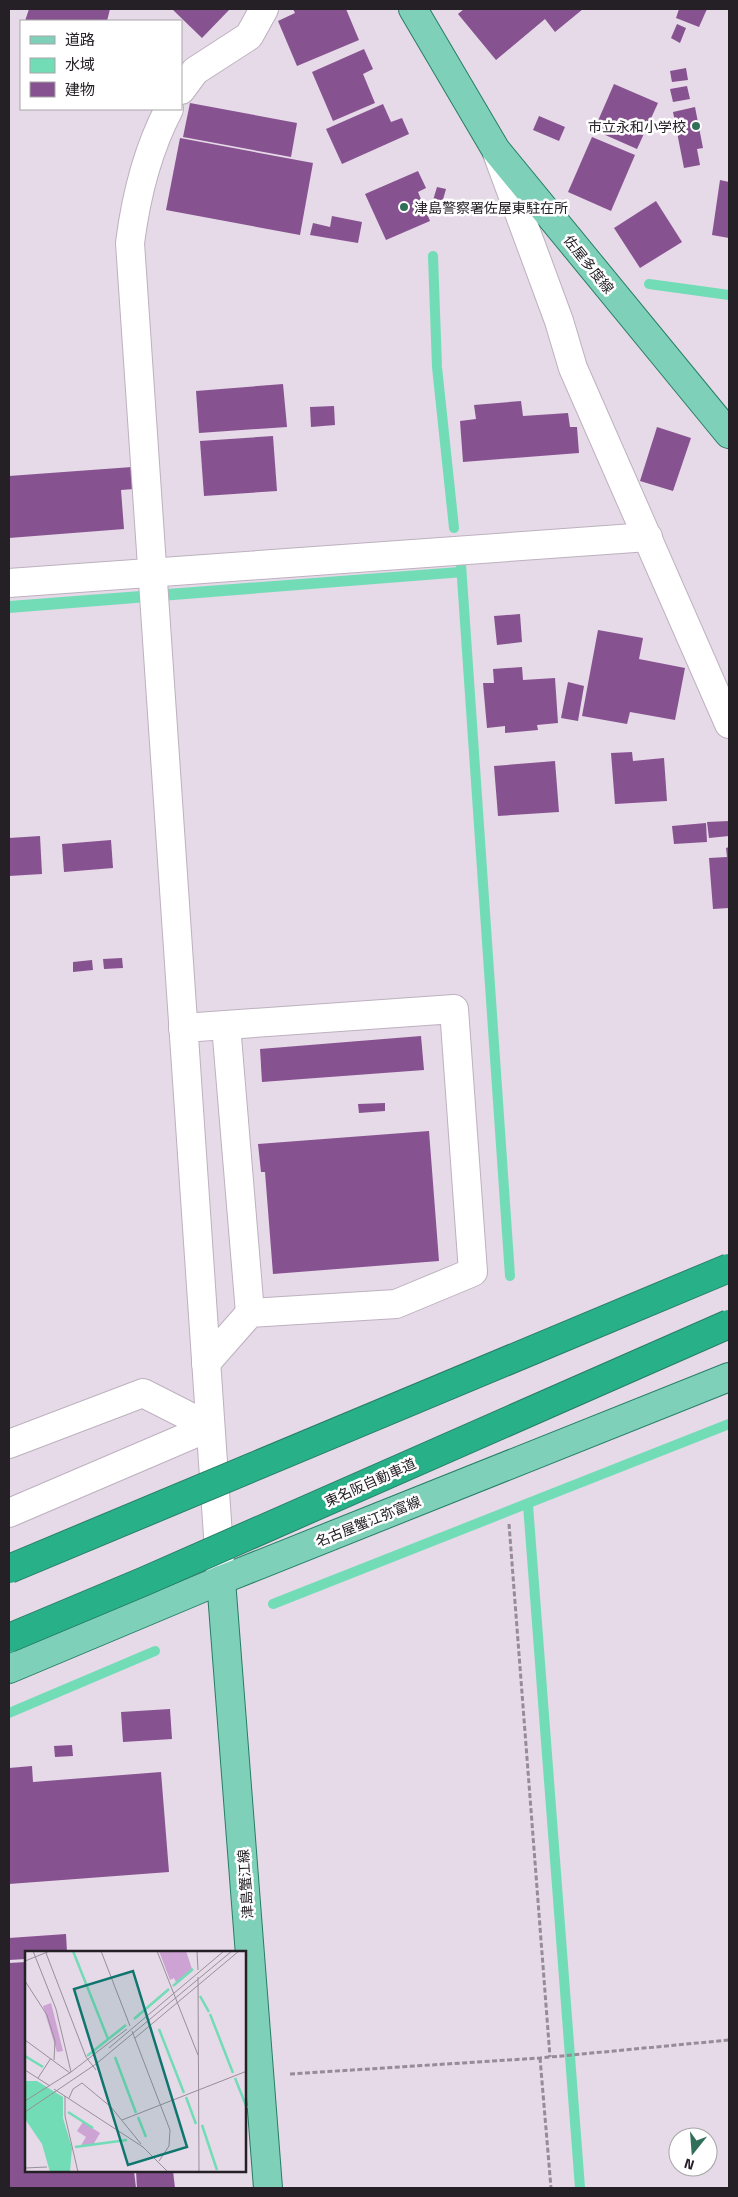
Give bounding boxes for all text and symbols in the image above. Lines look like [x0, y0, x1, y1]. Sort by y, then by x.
legend [20, 20, 182, 110]
text: 道路 [65, 28, 95, 51]
text: 水域 [65, 53, 95, 76]
text: 建物 [65, 78, 95, 101]
place label: 市立永和小学校 [588, 116, 686, 137]
marker: 市立永和小学校 [690, 120, 702, 132]
place label: 津島警察署佐屋東駐在所 [414, 197, 568, 218]
marker: 津島警察署佐屋東駐在所 [398, 201, 410, 213]
street label: 佐屋多度線 [559, 230, 619, 298]
street label: 東名阪自動車道 [321, 1452, 419, 1512]
street label: 名古屋蟹江弥富線 [312, 1490, 424, 1552]
street label: 津島蟹江線 [232, 1848, 258, 1920]
inset map [25, 1951, 246, 2172]
north arrow [668, 2127, 718, 2177]
text: N [681, 2153, 697, 2176]

